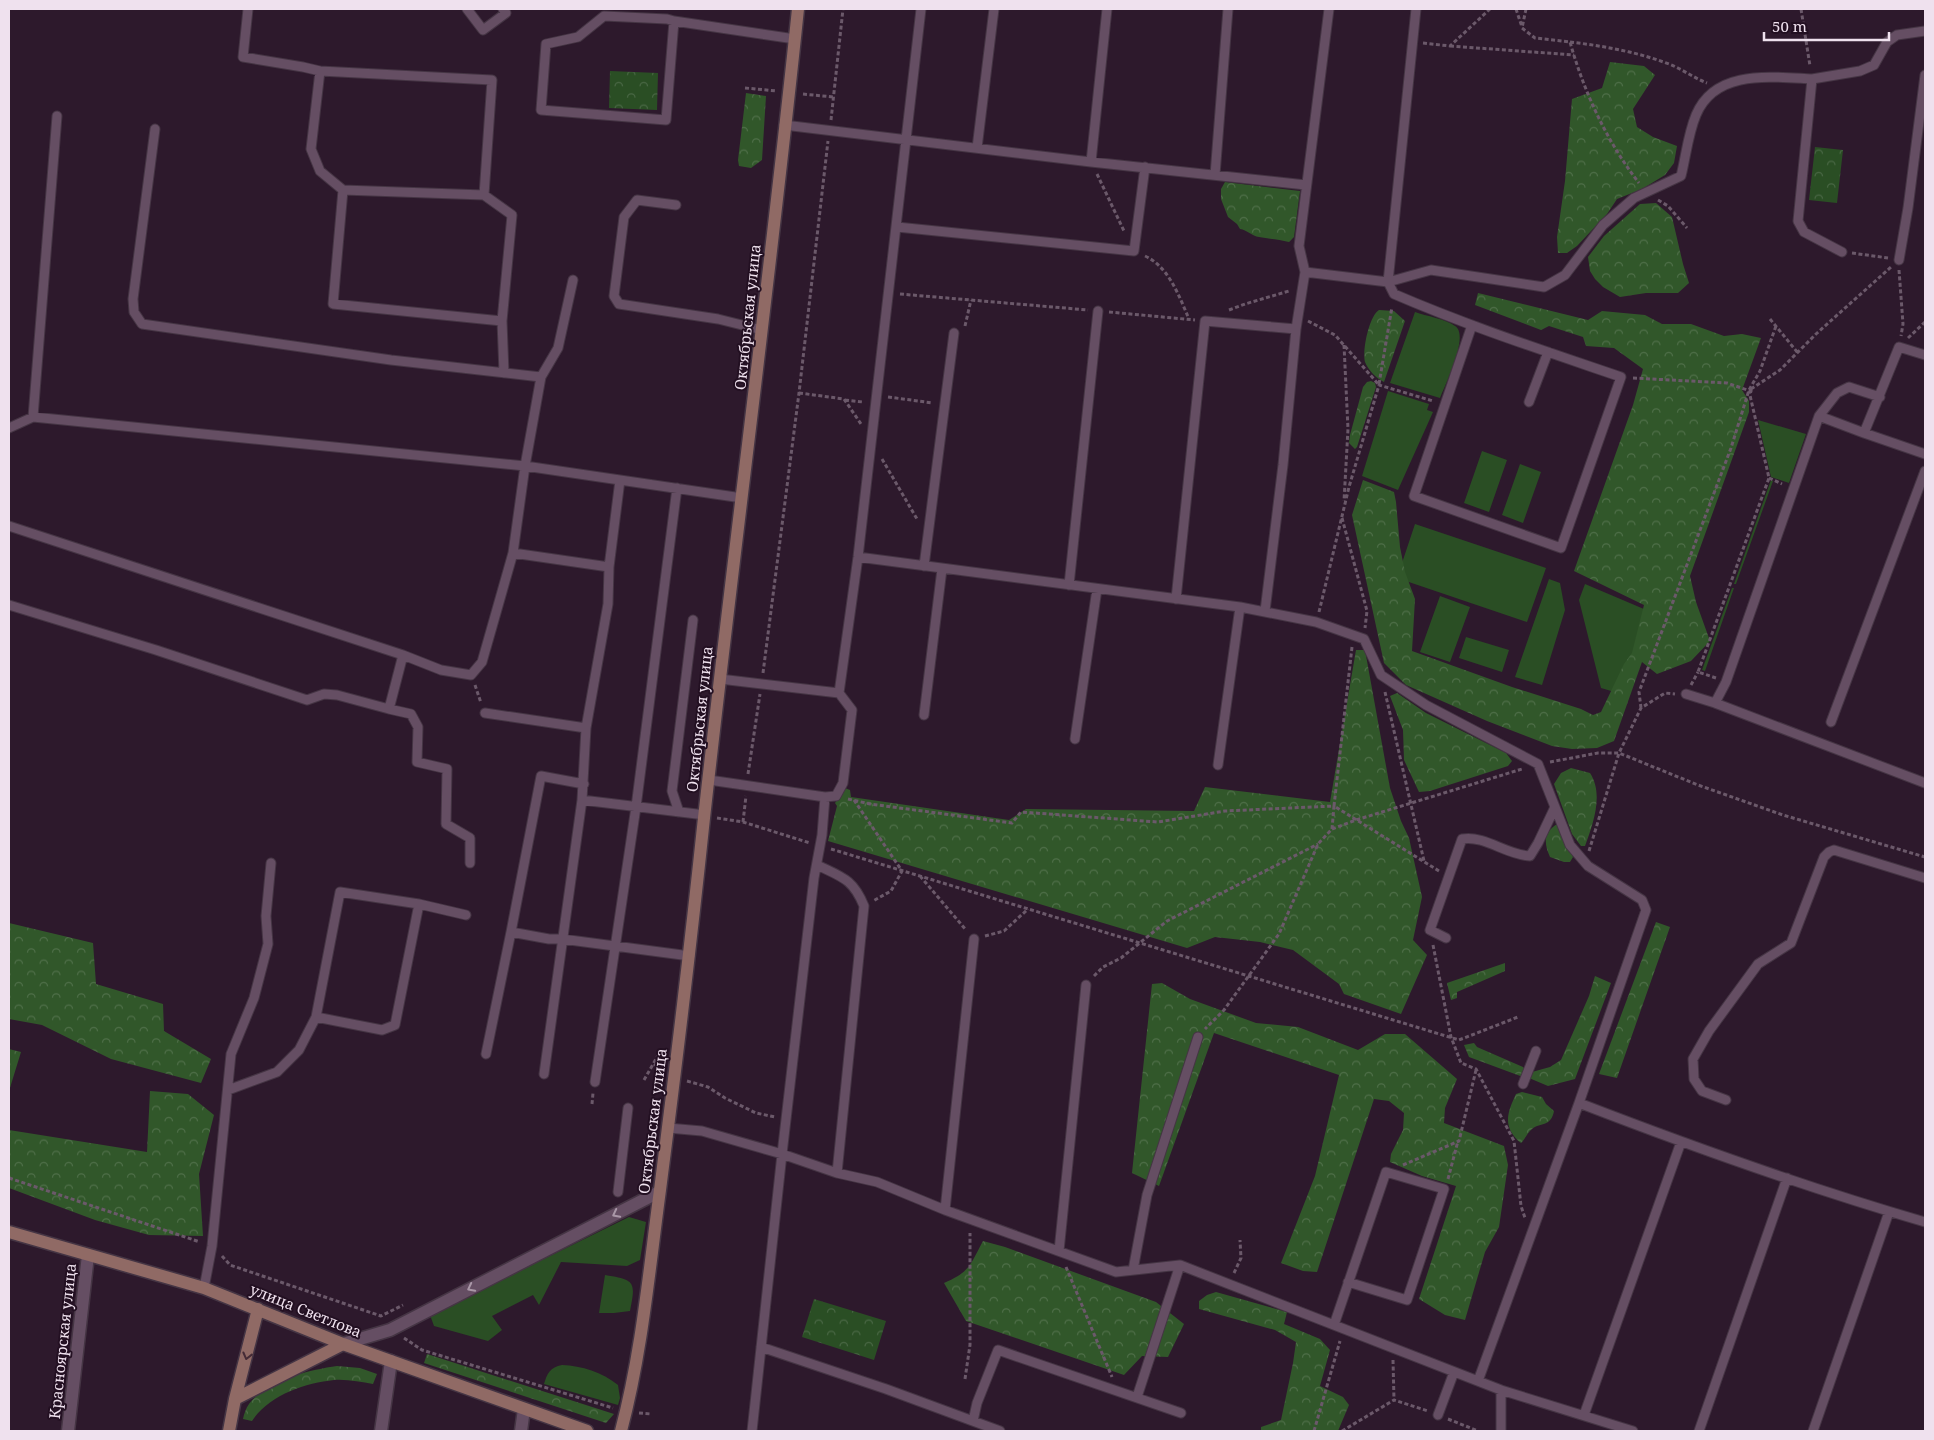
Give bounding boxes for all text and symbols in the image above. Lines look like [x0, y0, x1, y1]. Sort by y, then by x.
scale bar [1764, 10, 1889, 42]
text: 50 m [1772, 16, 1807, 36]
street label: Октябрьская улица [729, 243, 765, 391]
street label: Октябрьская улица [681, 645, 717, 793]
street label: Октябрьская улица [633, 1047, 671, 1195]
one-way arrow [612, 1208, 621, 1218]
street label: Красноярская улица [44, 1262, 80, 1420]
street label: улица Светлова [247, 1279, 365, 1341]
one-way arrow [467, 1282, 476, 1292]
one-way arrow [242, 1352, 253, 1361]

